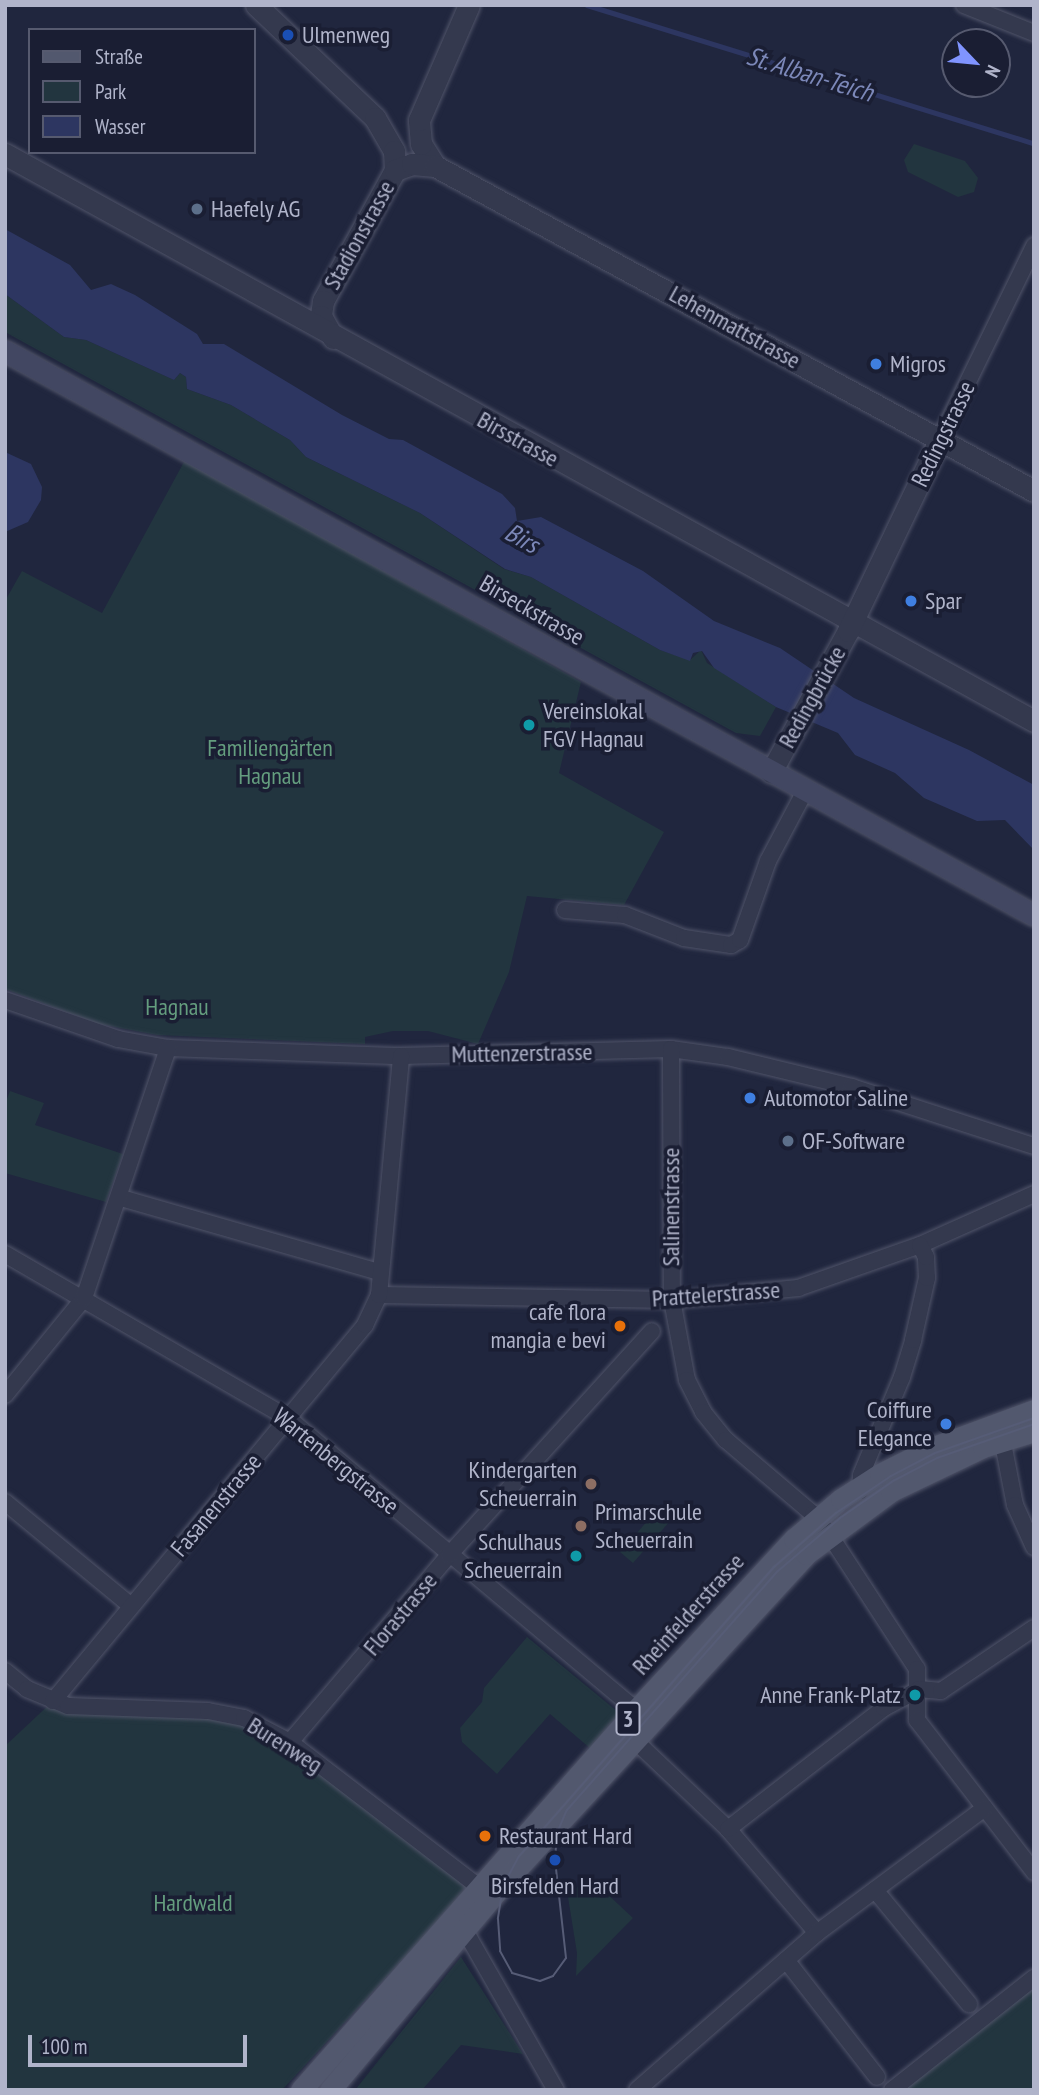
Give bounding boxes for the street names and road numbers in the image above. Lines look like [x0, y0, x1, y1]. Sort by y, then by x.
street label: Stadionstrasse [317, 176, 401, 294]
street label: Lehenmattstrasse [664, 279, 806, 375]
street label: Redingstrasse [905, 376, 981, 492]
street label: Birsstrasse [472, 405, 564, 473]
street label: Birseckstrasse [475, 569, 589, 651]
street label: Redingbrücke [772, 641, 852, 753]
street label: Muttenzerstrasse [451, 1037, 593, 1069]
street label: Salinenstrasse [657, 1148, 685, 1266]
street label: Prattelerstrasse [651, 1275, 781, 1313]
street label: Wartenbergstrasse [267, 1402, 405, 1520]
street label: Fasanenstrasse [165, 1448, 267, 1562]
street label: Rheinfelderstrasse [626, 1547, 750, 1681]
street label: Florastrasse [357, 1567, 443, 1661]
road number: 3 [614, 1700, 642, 1738]
street label: Burenweg [242, 1711, 328, 1779]

